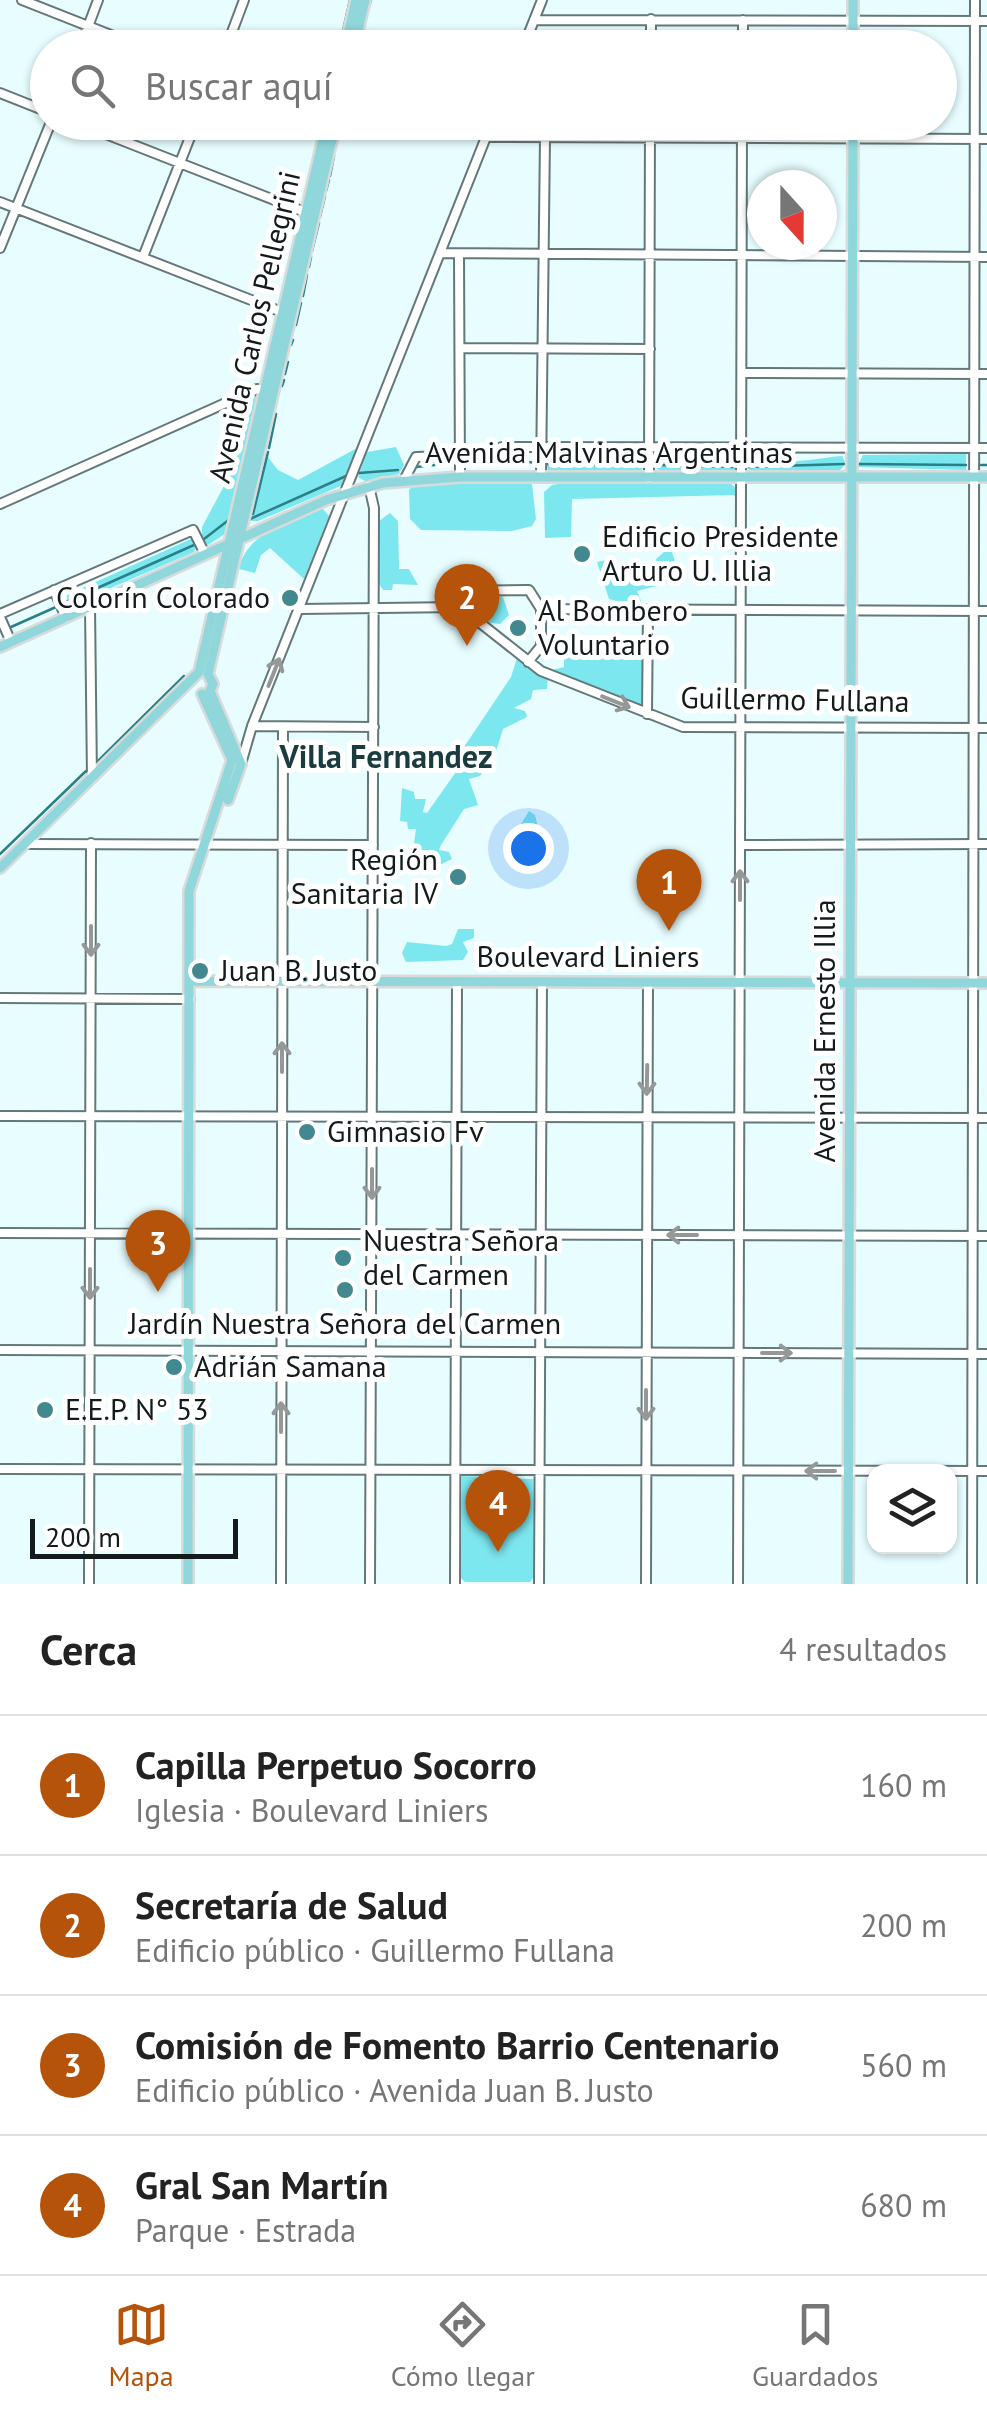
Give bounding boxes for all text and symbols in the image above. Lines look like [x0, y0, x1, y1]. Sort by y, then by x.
search box [30, 30, 957, 140]
icon: search [65, 58, 120, 113]
text: Buscar aquí [145, 61, 333, 110]
street label: Avenida Carlos Pellegrini [199, 167, 308, 486]
north arrow [747, 170, 837, 260]
street label: Avenida Malvinas Argentinas [425, 432, 793, 471]
place label: Edificio Presidente Arturo U. Illia [602, 516, 839, 589]
marker: Edificio Presidente Arturo U. Illia [571, 543, 593, 565]
pin: 2 [434, 564, 500, 646]
place label: Colorín Colorado [56, 577, 270, 616]
marker: Colorín Colorado [279, 587, 301, 609]
place label: Al Bombero Voluntario [537, 590, 688, 663]
marker: Al Bombero Voluntario [507, 617, 529, 639]
one-way arrow [267, 657, 285, 688]
street label: Guillermo Fullana [680, 677, 910, 720]
one-way arrow [600, 694, 631, 712]
district label: Villa Fernandez [278, 735, 493, 777]
your location [503, 823, 554, 874]
place label: Región Sanitaria IV [291, 839, 439, 912]
pin: 1 [636, 848, 702, 931]
marker: Región Sanitaria IV [447, 866, 469, 888]
one-way arrow [730, 869, 750, 902]
street label: Avenida Ernesto Illia [804, 899, 843, 1163]
one-way arrow [82, 924, 100, 956]
street label: Boulevard Liniers [477, 936, 699, 975]
place label: Juan B. Justo [218, 950, 377, 989]
marker: Juan B. Justo [189, 960, 211, 982]
one-way arrow [272, 1041, 292, 1074]
one-way arrow [638, 1062, 656, 1095]
place label: Gimnasio Fv [327, 1111, 484, 1150]
marker: Gimnasio Fv [296, 1121, 318, 1143]
one-way arrow [362, 1166, 382, 1199]
pin: 3 [126, 1210, 190, 1292]
place label: Nuestra Señora del Carmen [363, 1220, 559, 1293]
one-way arrow [667, 1226, 700, 1244]
marker: Nuestra Señora del Carmen [332, 1247, 354, 1269]
one-way arrow [80, 1266, 100, 1299]
marker: Jardín Nuestra Señora del Carmen [334, 1279, 356, 1301]
place label: Jardín Nuestra Señora del Carmen [127, 1303, 561, 1342]
one-way arrow [760, 1344, 793, 1362]
place label: Adrián Samana [194, 1346, 387, 1385]
marker: Adrián Samana [163, 1356, 185, 1378]
one-way arrow [636, 1388, 656, 1420]
place label: E.E.P. N° 53 [65, 1389, 209, 1428]
marker: E.E.P. N° 53 [34, 1399, 56, 1421]
one-way arrow [272, 1401, 290, 1434]
one-way arrow [804, 1462, 836, 1480]
map controls [867, 1464, 957, 1554]
button: layers [867, 1464, 957, 1554]
pin: 4 [466, 1470, 530, 1552]
scale bar [30, 1514, 238, 1558]
text: 200 m [45, 1518, 121, 1555]
text: Cerca [40, 1622, 137, 1677]
text: 4 resultados [779, 1628, 947, 1670]
text: Capilla Perpetuo Socorro [135, 1740, 537, 1789]
text: 1 [63, 1764, 82, 1806]
text: 160 m [860, 1764, 947, 1806]
text: Iglesia · Boulevard Liniers [135, 1789, 488, 1831]
text: Secretaría de Salud [135, 1880, 448, 1929]
text: 2 [63, 1904, 82, 1946]
text: 200 m [860, 1904, 947, 1946]
text: Edificio público · Guillermo Fullana [135, 1929, 615, 1971]
text: Comisión de Fomento Barrio Centenario [135, 2020, 779, 2069]
text: 3 [63, 2044, 82, 2086]
text: 560 m [860, 2044, 947, 2086]
text: Edificio público · Avenida Juan B. Justo [135, 2069, 654, 2111]
text: Gral San Martín [135, 2160, 388, 2209]
text: 4 [63, 2184, 82, 2226]
text: 680 m [860, 2184, 947, 2226]
text: Parque · Estrada [135, 2209, 356, 2251]
tab: Mapa [109, 2297, 174, 2394]
tab: Cómo llegar [391, 2297, 535, 2394]
tab: Guardados [752, 2297, 878, 2394]

